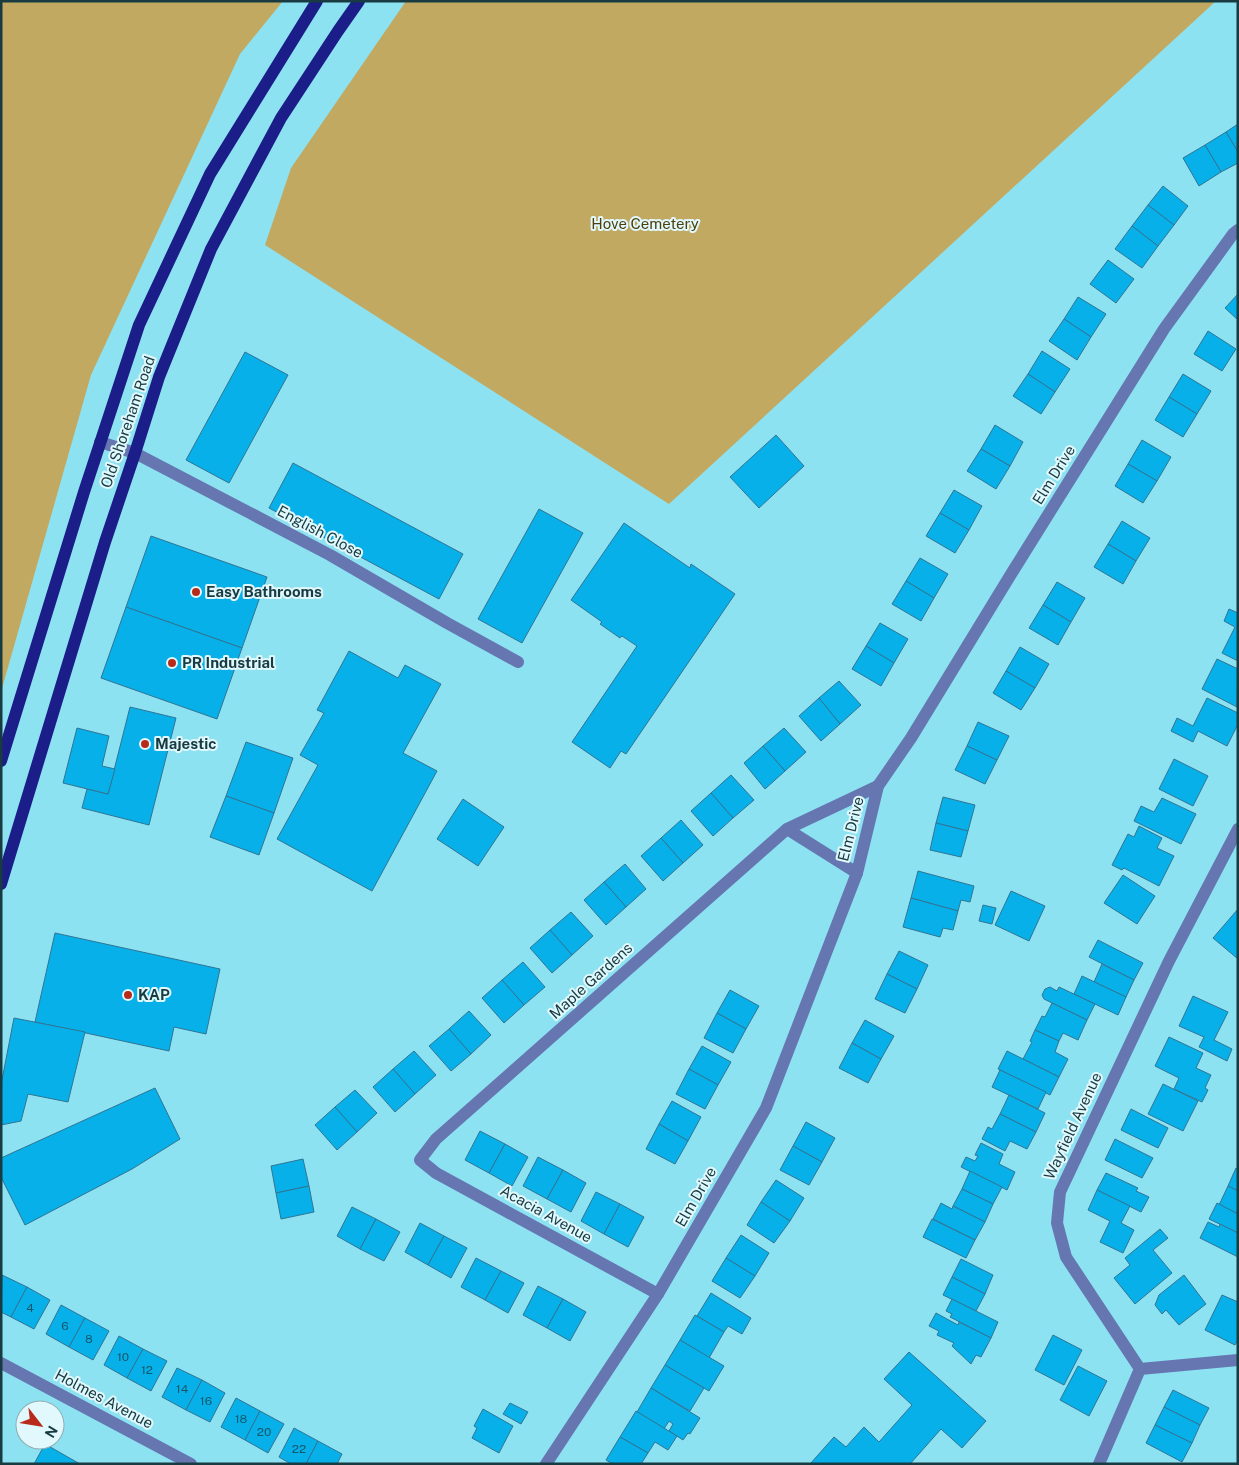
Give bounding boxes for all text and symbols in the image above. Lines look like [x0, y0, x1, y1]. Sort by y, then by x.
park label: Hove Cemetery [591, 215, 699, 232]
street label: Old Shoreham Road [97, 354, 158, 490]
street label: Elm Drive [1029, 442, 1078, 507]
street label: English Close [275, 502, 366, 561]
place label: Easy Bathrooms [206, 583, 322, 600]
marker: Easy Bathrooms [190, 586, 202, 598]
place label: PR Industrial [182, 654, 275, 671]
marker: PR Industrial [166, 657, 178, 669]
place label: Majestic [155, 735, 217, 752]
marker: Majestic [139, 738, 151, 750]
street label: Elm Drive [834, 795, 867, 863]
street label: Maple Gardens [546, 939, 635, 1022]
place label: KAP [138, 986, 170, 1003]
marker: KAP [122, 989, 134, 1001]
street label: Wayfield Avenue [1040, 1070, 1105, 1182]
street label: Elm Drive [672, 1164, 719, 1230]
street label: Acacia Avenue [498, 1181, 595, 1246]
house number: 4 [26, 1301, 34, 1315]
house number: 6 [61, 1319, 69, 1333]
house number: 8 [85, 1332, 93, 1346]
house number: 10 [117, 1350, 129, 1364]
house number: 12 [141, 1363, 153, 1377]
street label: Holmes Avenue [52, 1366, 156, 1432]
house number: 14 [176, 1382, 189, 1396]
house number: 16 [200, 1394, 212, 1408]
north arrow [15, 1400, 65, 1450]
house number: 18 [235, 1412, 248, 1426]
text: N [41, 1423, 61, 1441]
house number: 20 [257, 1425, 271, 1439]
house number: 22 [292, 1442, 306, 1456]

